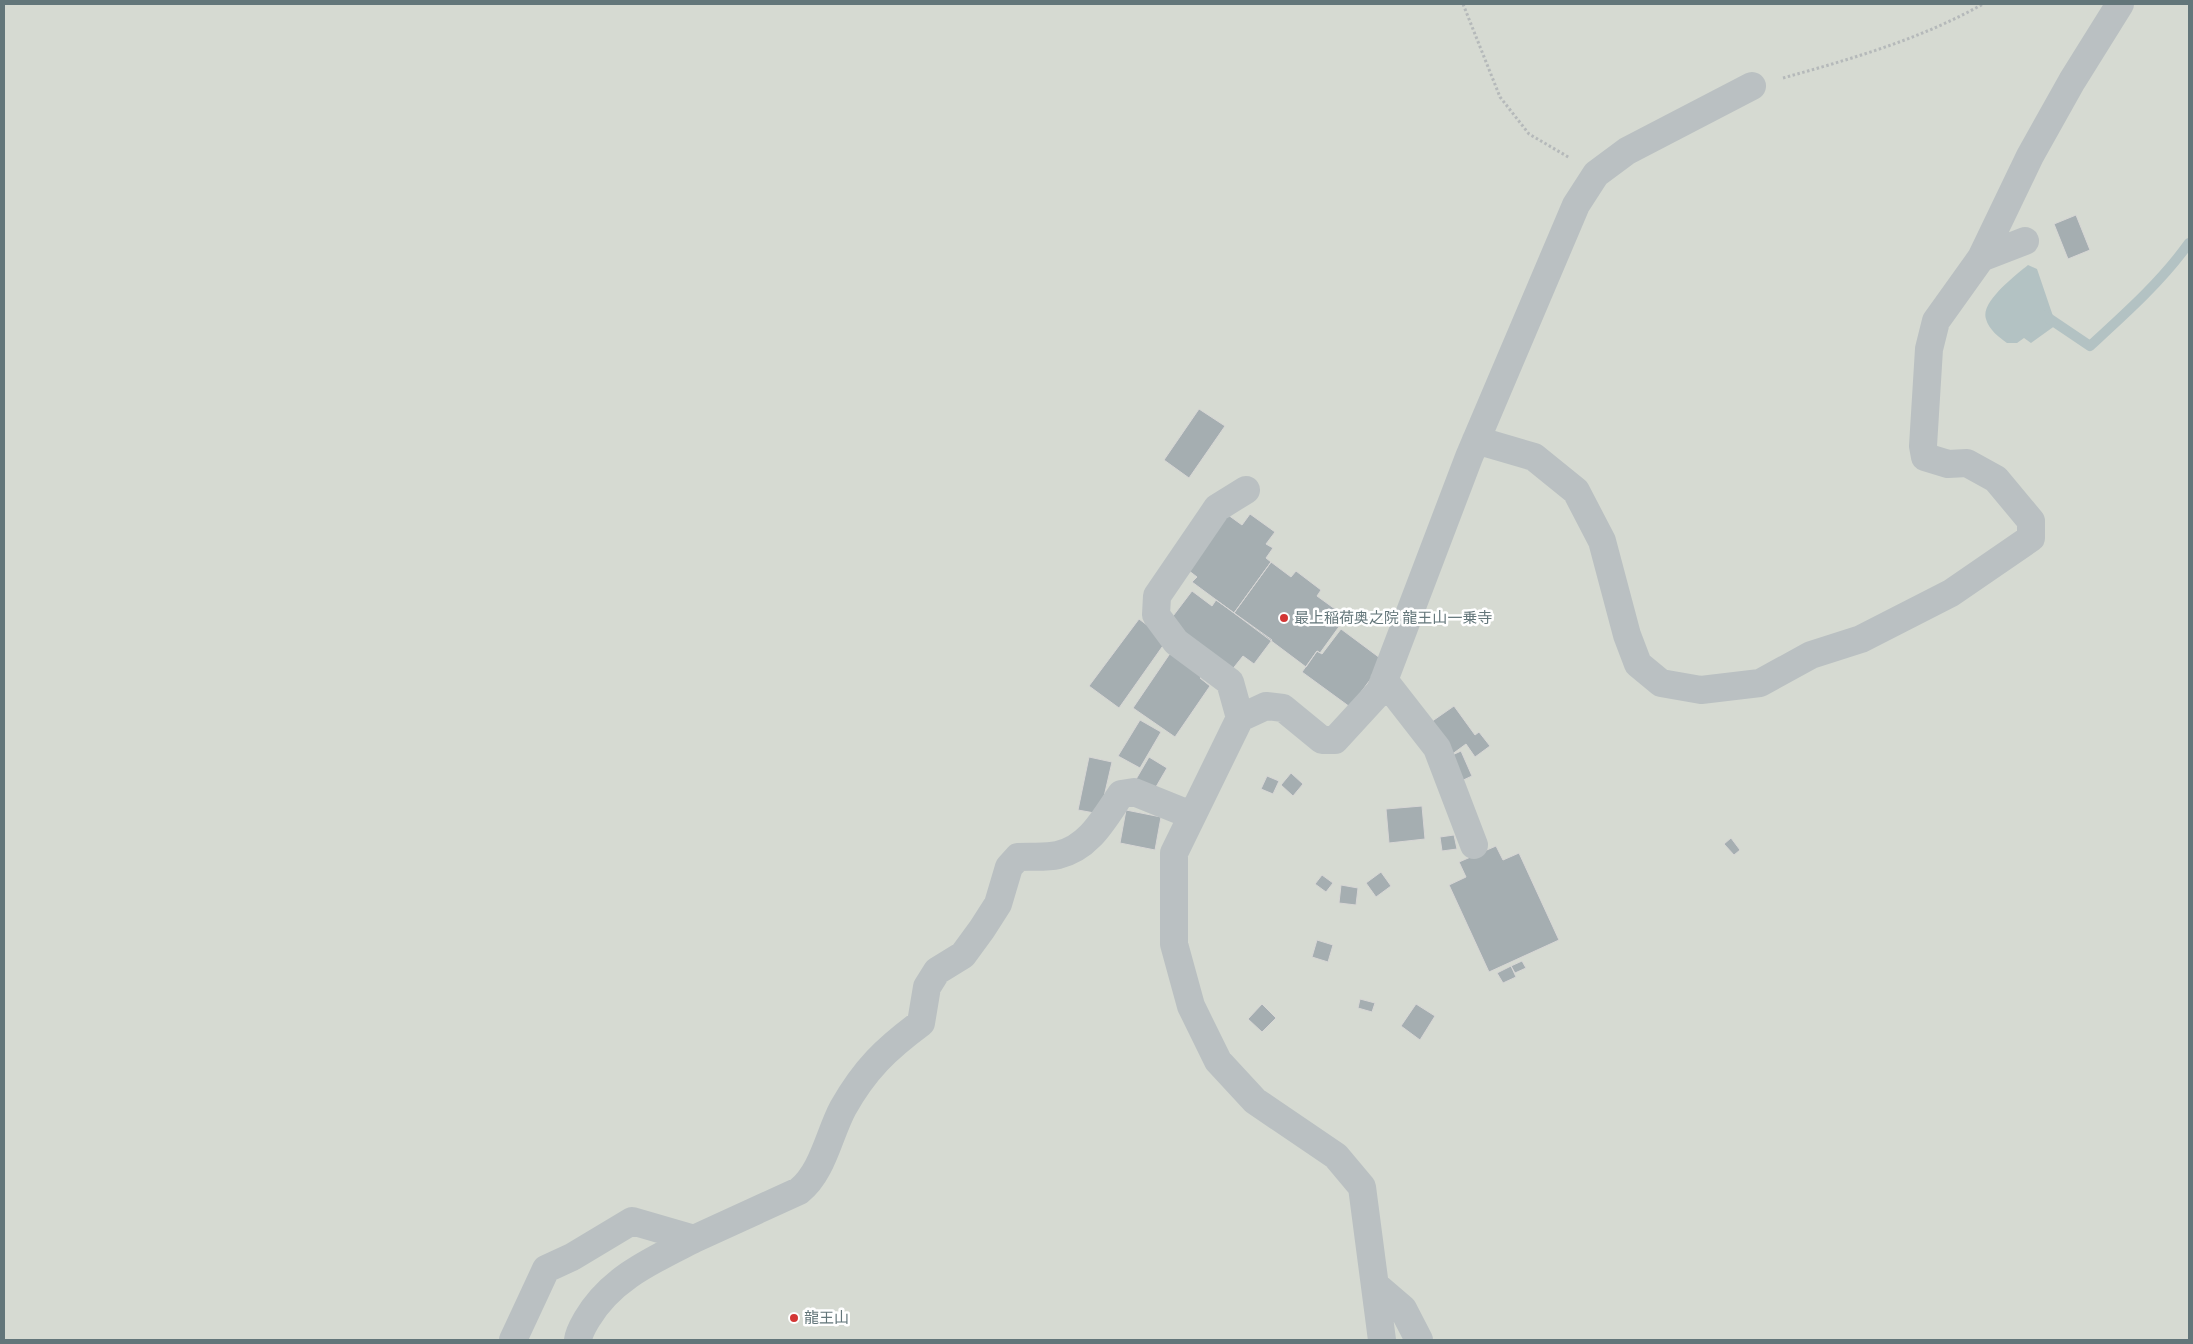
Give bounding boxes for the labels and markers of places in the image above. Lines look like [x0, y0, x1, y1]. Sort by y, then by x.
place label: 最上稲荷奥之院 龍王山一乗寺 [1294, 609, 1492, 627]
marker: 最上稲荷奥之院 龍王山一乗寺 [1278, 612, 1290, 624]
place label: 龍王山 [804, 1309, 849, 1327]
marker: 龍王山 [788, 1312, 800, 1324]

